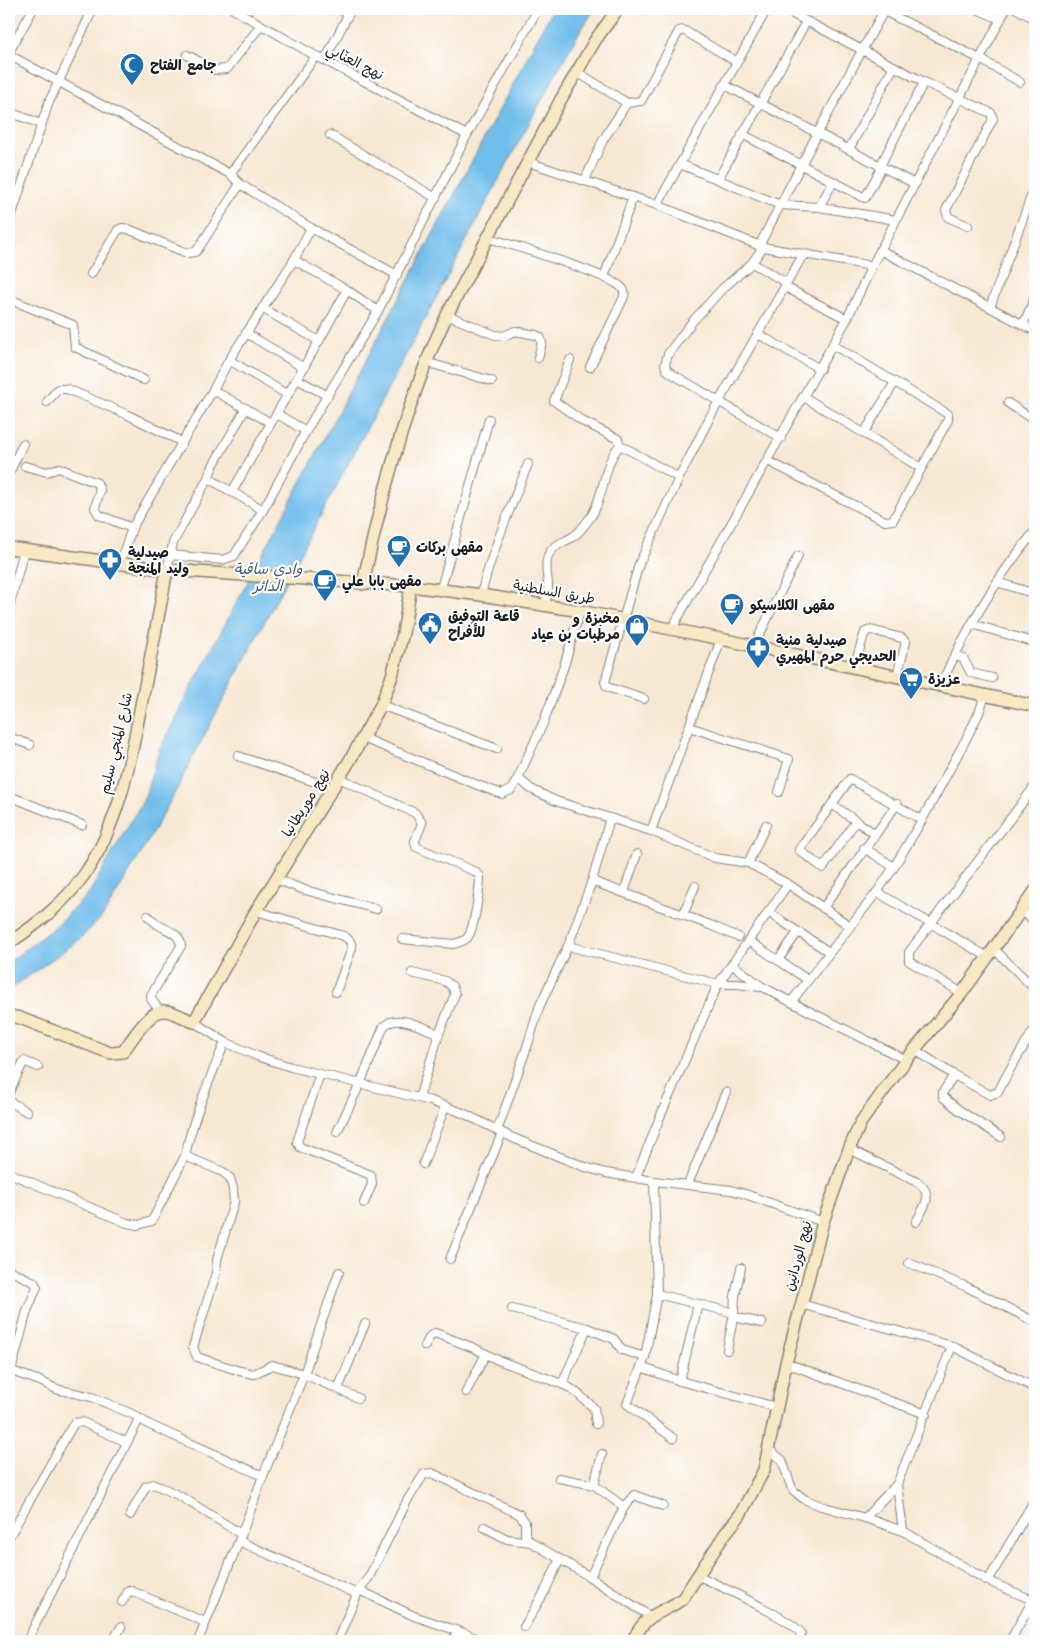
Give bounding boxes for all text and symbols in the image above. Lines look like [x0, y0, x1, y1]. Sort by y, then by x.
street label: نهج العنّابي [322, 40, 386, 87]
mosque icon: جامع الفتاح [119, 52, 145, 86]
place label: جامع الفتاح [150, 57, 216, 75]
cafe icon: مقهى بركات [386, 534, 412, 568]
place label: مقهى بركات [416, 539, 483, 556]
place label: صيدلية وليد المنجة [128, 544, 189, 577]
pharmacy icon: صيدلية وليد المنجة [97, 547, 123, 581]
water label: وادي ساقية الدائر [234, 560, 302, 595]
cafe icon: مقهى بابا علي [312, 568, 338, 602]
place label: مقهى بابا علي [342, 573, 422, 594]
street label: طريق السلطنية [512, 576, 596, 608]
cafe icon: مقهى الكلاسيكو [719, 592, 745, 626]
place label: مقهى الكلاسيكو [749, 597, 835, 615]
place label: قاعة التوفيق للأفراح [448, 608, 520, 641]
place label: مخبزة و مرطبات بن عياد [531, 610, 620, 643]
public building icon: قاعة التوفيق للأفراح [417, 611, 443, 645]
shop icon: مخبزة و مرطبات بن عياد [624, 613, 650, 647]
place label: صيدلية منية الحديجي حرم المهيري [776, 632, 897, 669]
pharmacy icon: صيدلية منية الحديجي حرم المهيري [745, 635, 771, 669]
supermarket icon: عزيزة [898, 666, 924, 700]
place label: عزيزة [928, 671, 961, 688]
street label: شارع المنجي سليم [96, 690, 140, 796]
street label: نهج موريطانيا [278, 766, 334, 841]
street label: نهج الوردانين [780, 1219, 816, 1293]

